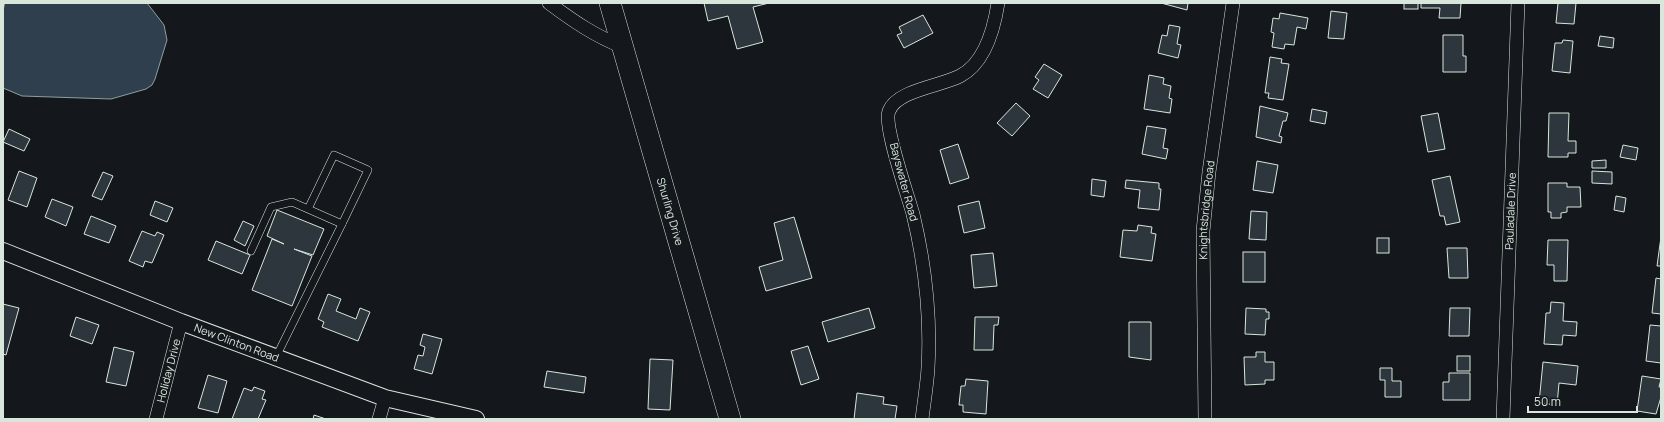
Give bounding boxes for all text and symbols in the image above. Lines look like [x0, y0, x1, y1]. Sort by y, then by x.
street label: Bayswater Road [887, 141, 922, 223]
street label: Knightsbridge Road [1195, 159, 1218, 260]
street label: Pauladale Drive [1501, 172, 1519, 250]
street label: Shurling Drive [654, 176, 688, 248]
street label: New Clinton Road [192, 320, 281, 365]
street label: Holiday Drive [153, 336, 184, 404]
scale bar [1528, 388, 1637, 414]
text: 50 m [1534, 393, 1561, 410]

